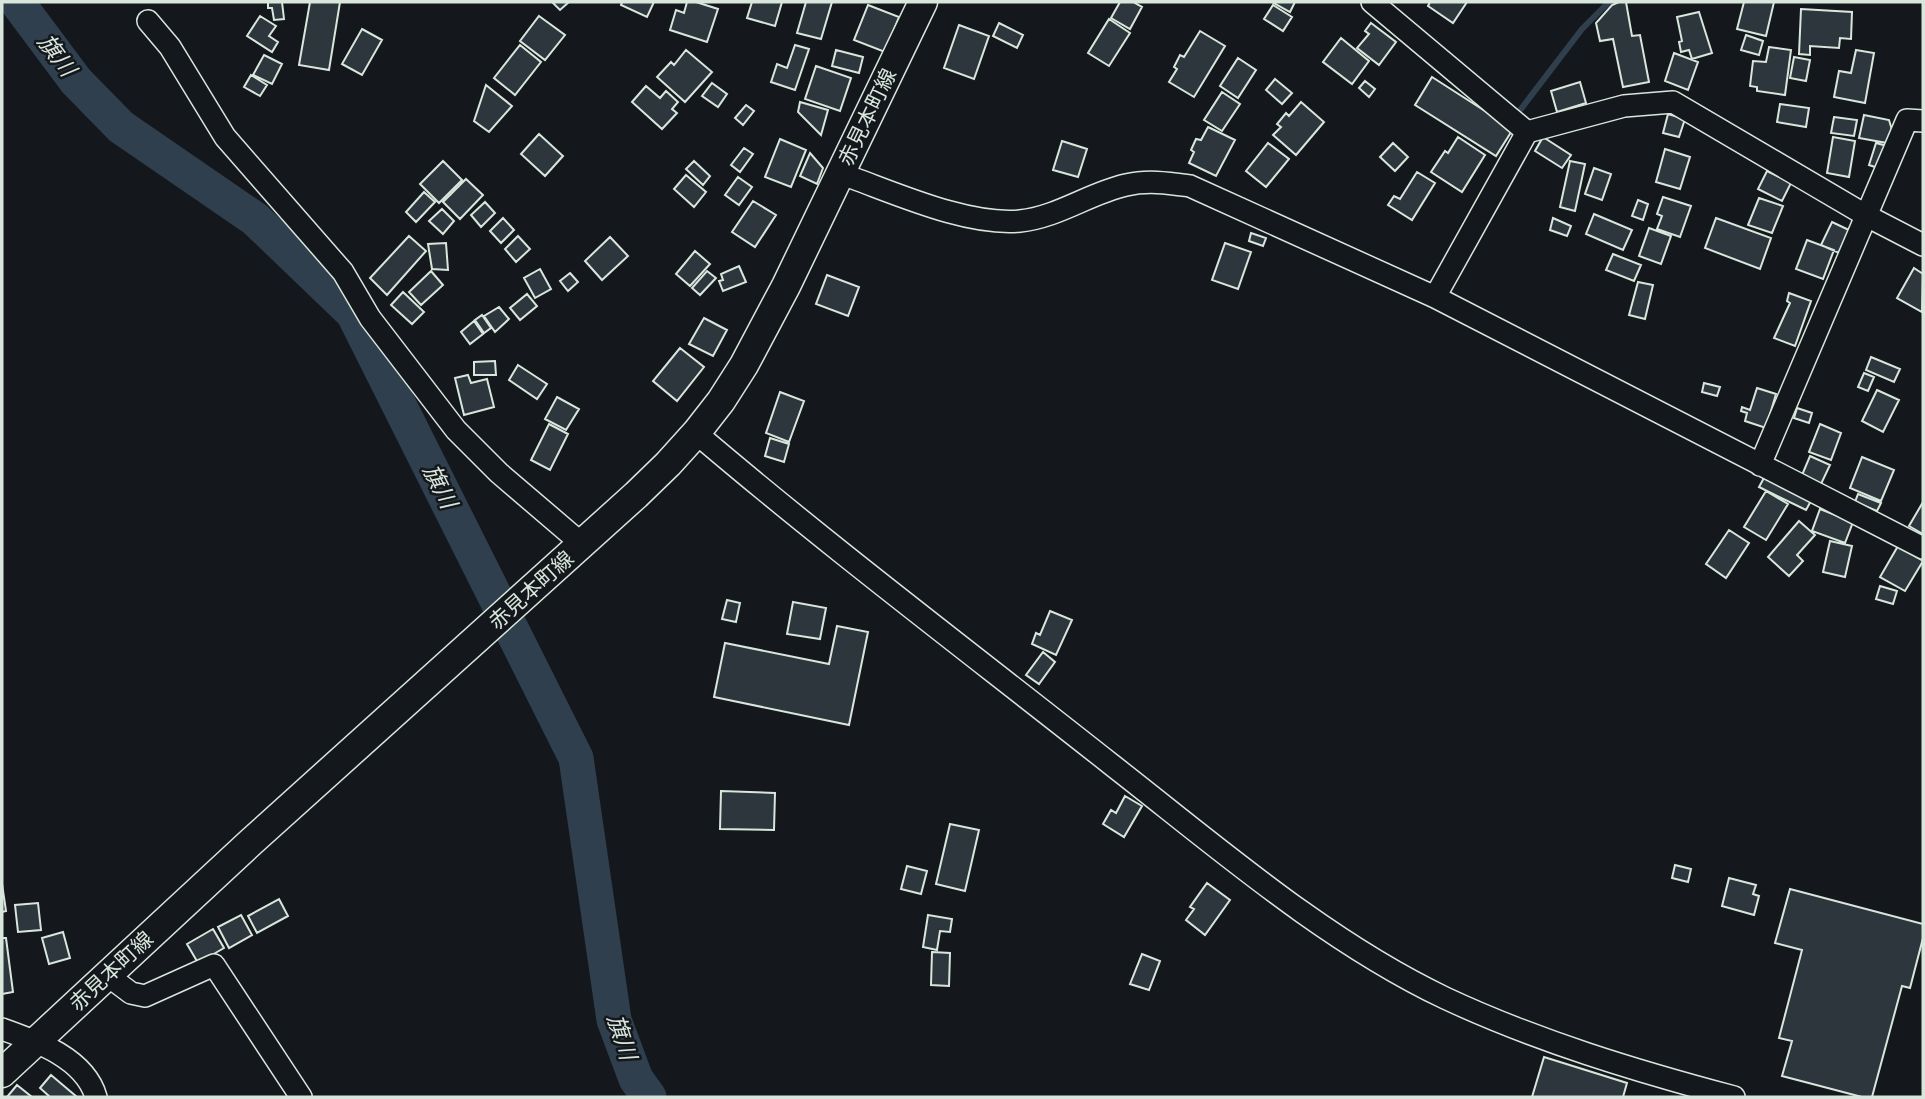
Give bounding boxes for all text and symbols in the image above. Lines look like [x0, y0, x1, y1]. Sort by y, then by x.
water label: 旗川 [33, 29, 83, 84]
street label: 赤見本町線 [834, 65, 900, 169]
water label: 旗川 [418, 460, 463, 515]
street label: 赤見本町線 [484, 546, 578, 634]
street label: 赤見本町線 [65, 927, 157, 1015]
water label: 旗川 [603, 1011, 642, 1066]

